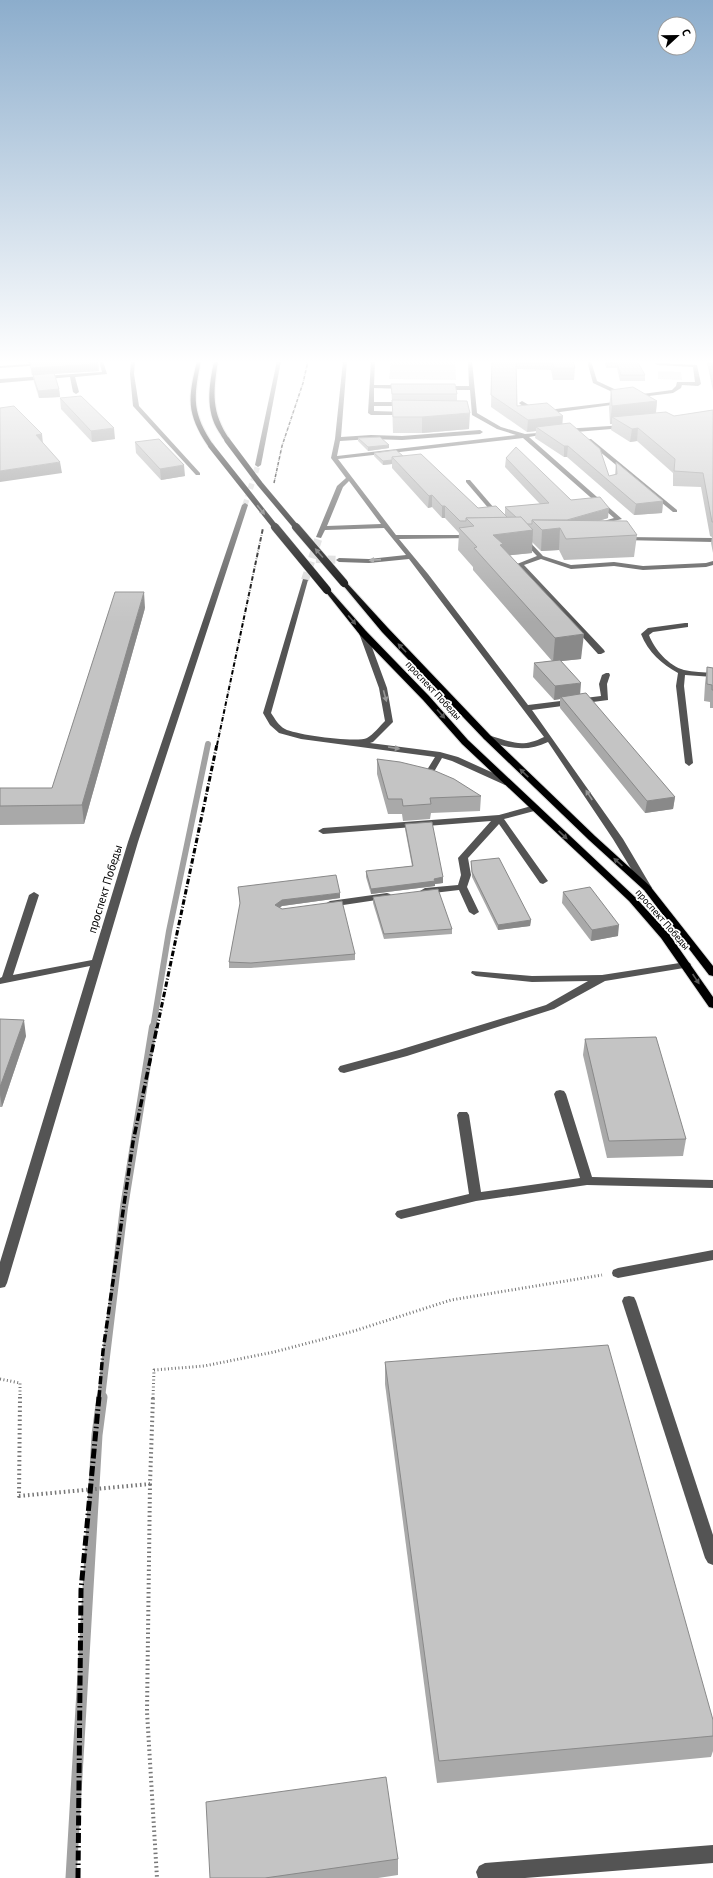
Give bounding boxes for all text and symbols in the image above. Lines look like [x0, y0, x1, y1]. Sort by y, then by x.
north arrow [657, 16, 697, 56]
text: С [679, 27, 694, 38]
one-way arrow [257, 505, 266, 516]
one-way arrow [314, 548, 323, 558]
one-way arrow [369, 557, 381, 563]
one-way arrow [347, 614, 356, 625]
one-way arrow [397, 643, 407, 653]
street label: проспект Победы [403, 658, 464, 723]
one-way arrow [382, 691, 388, 703]
one-way arrow [436, 709, 445, 720]
one-way arrow [388, 745, 400, 751]
one-way arrow [519, 768, 529, 777]
one-way arrow [585, 789, 592, 801]
one-way arrow [558, 830, 568, 840]
street label: проспект Победы [84, 843, 125, 935]
one-way arrow [613, 857, 624, 866]
street label: проспект Победы [633, 886, 693, 952]
one-way arrow [692, 974, 700, 984]

